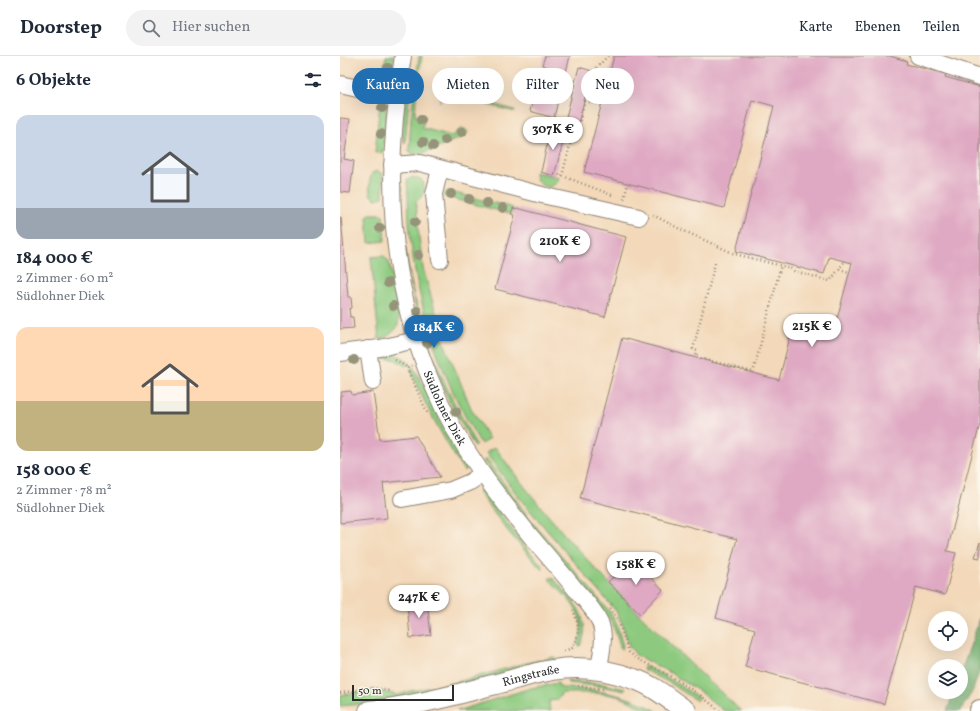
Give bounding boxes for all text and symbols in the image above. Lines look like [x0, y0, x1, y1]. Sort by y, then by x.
search box [126, 10, 406, 46]
text: Doorstep [20, 15, 102, 41]
icon: search [140, 17, 162, 39]
text: Hier suchen [172, 17, 250, 38]
text: Karte [799, 18, 833, 37]
text: Ebenen [855, 18, 901, 37]
text: Teilen [923, 18, 960, 37]
chip: Kaufen [352, 68, 424, 104]
chip: Mieten [432, 68, 504, 104]
chip: Filter [512, 68, 573, 104]
chip: Neu [581, 68, 634, 104]
text: 6 Objekte [16, 69, 91, 92]
icon: filters [302, 69, 324, 91]
pin: 307K € [520, 117, 586, 151]
text: 307K € [532, 121, 574, 139]
icon: home [134, 141, 206, 213]
pin: 210K € [527, 229, 593, 263]
text: 210K € [539, 233, 581, 251]
text: 184 000 € [16, 247, 93, 270]
text: 2 Zimmer · 60 m² [16, 270, 113, 288]
text: Südlohner Diek [16, 288, 105, 306]
pin: 215K € [779, 314, 845, 348]
pin: 184K € [401, 315, 467, 349]
text: 215K € [792, 318, 832, 336]
text: 184K € [413, 319, 455, 337]
icon: home [134, 353, 206, 425]
street label: Südlohner Diek [419, 368, 470, 450]
text: 158 000 € [16, 459, 91, 482]
text: 2 Zimmer · 78 m² [16, 482, 112, 500]
text: Südlohner Diek [16, 500, 105, 518]
pin: 158K € [603, 552, 669, 586]
text: 158K € [616, 556, 656, 574]
pin: 247K € [386, 585, 452, 619]
text: 247K € [398, 589, 440, 607]
map controls [928, 611, 968, 699]
button: locate [928, 611, 968, 651]
button: layers [928, 659, 968, 699]
street label: Ringstraße [501, 662, 561, 691]
scale bar [352, 683, 454, 702]
text: 50 m [358, 684, 382, 699]

